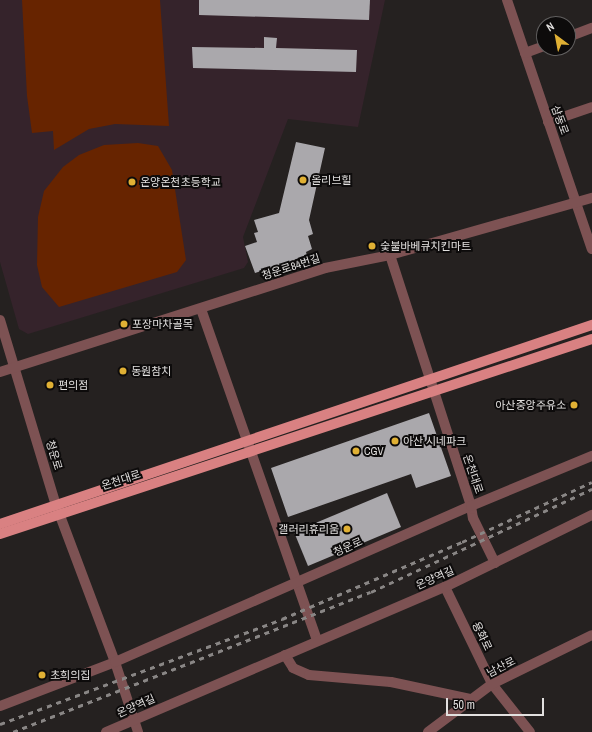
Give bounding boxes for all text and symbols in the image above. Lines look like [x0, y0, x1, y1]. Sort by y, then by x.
north arrow [536, 16, 576, 56]
text: N [544, 19, 557, 34]
street label: 삼동로 [549, 103, 571, 137]
place label: 올리브힐 [311, 173, 351, 187]
place label: 온양온천초등학교 [140, 175, 221, 189]
marker: 올리브힐 [298, 175, 308, 185]
marker: 온양온천초등학교 [127, 177, 137, 187]
place label: 숯불바베큐치킨마트 [380, 239, 471, 253]
marker: 숯불바베큐치킨마트 [367, 241, 377, 251]
street label: 청운로84번길 [260, 251, 322, 283]
place label: 포장마차골목 [132, 317, 193, 331]
marker: 포장마차골목 [119, 319, 129, 329]
place label: 동원참치 [131, 364, 171, 378]
marker: 동원참치 [118, 366, 128, 376]
place label: 편의점 [58, 378, 88, 392]
marker: 편의점 [45, 380, 55, 390]
place label: 아산중앙주유소 [495, 398, 566, 412]
marker: 아산중앙주유소 [569, 400, 579, 410]
place label: 아산 시네파크 [403, 434, 466, 448]
marker: 아산 시네파크 [390, 436, 400, 446]
street label: 청운로 [43, 439, 65, 471]
place label: CGV [364, 444, 384, 458]
marker: CGV [351, 446, 361, 456]
street label: 온천대로 [460, 453, 486, 495]
street label: 온천대로 [100, 467, 142, 493]
place label: 갤러리휴리움 [278, 522, 339, 536]
marker: 갤러리휴리움 [342, 524, 352, 534]
street label: 청운로 [331, 535, 365, 559]
street label: 온양역길 [414, 564, 456, 592]
street label: 용화로 [469, 619, 495, 653]
street label: 남산로 [484, 654, 518, 680]
place label: 초희의집 [50, 668, 90, 682]
marker: 초희의집 [37, 670, 47, 680]
scale bar [448, 690, 546, 716]
street label: 온양역길 [115, 692, 157, 720]
text: 50 m [453, 697, 475, 713]

